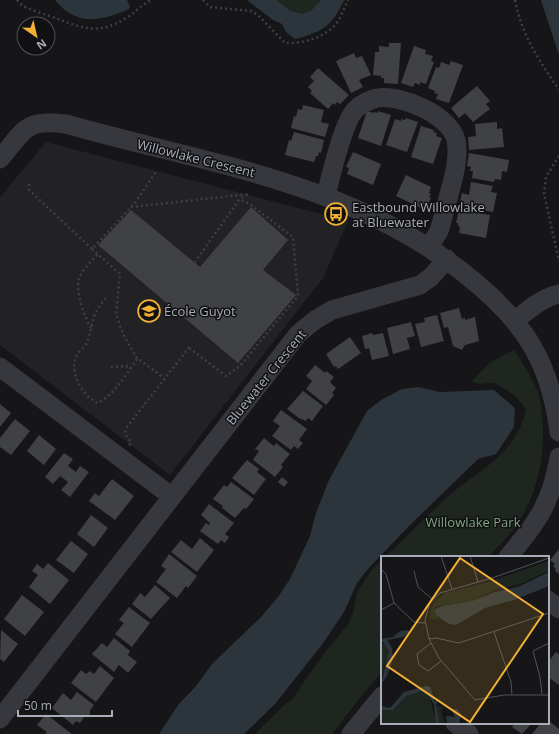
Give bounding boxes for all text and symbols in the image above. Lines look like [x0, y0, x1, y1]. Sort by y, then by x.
north arrow [16, 16, 56, 56]
text: N [34, 36, 50, 53]
street label: Willowlake Crescent [135, 135, 257, 181]
place label: Eastbound Willowlake at Bluewater [352, 198, 485, 231]
bus stop icon: Eastbound Willowlake at Bluewater [323, 201, 349, 227]
school or university icon: École Guyot [136, 298, 162, 324]
place label: École Guyot [164, 302, 236, 320]
street label: Bluewater Crescent [222, 325, 310, 429]
park label: Willowlake Park [426, 513, 521, 531]
inset map [381, 556, 549, 724]
scale bar [18, 692, 112, 718]
text: 50 m [24, 697, 52, 714]

